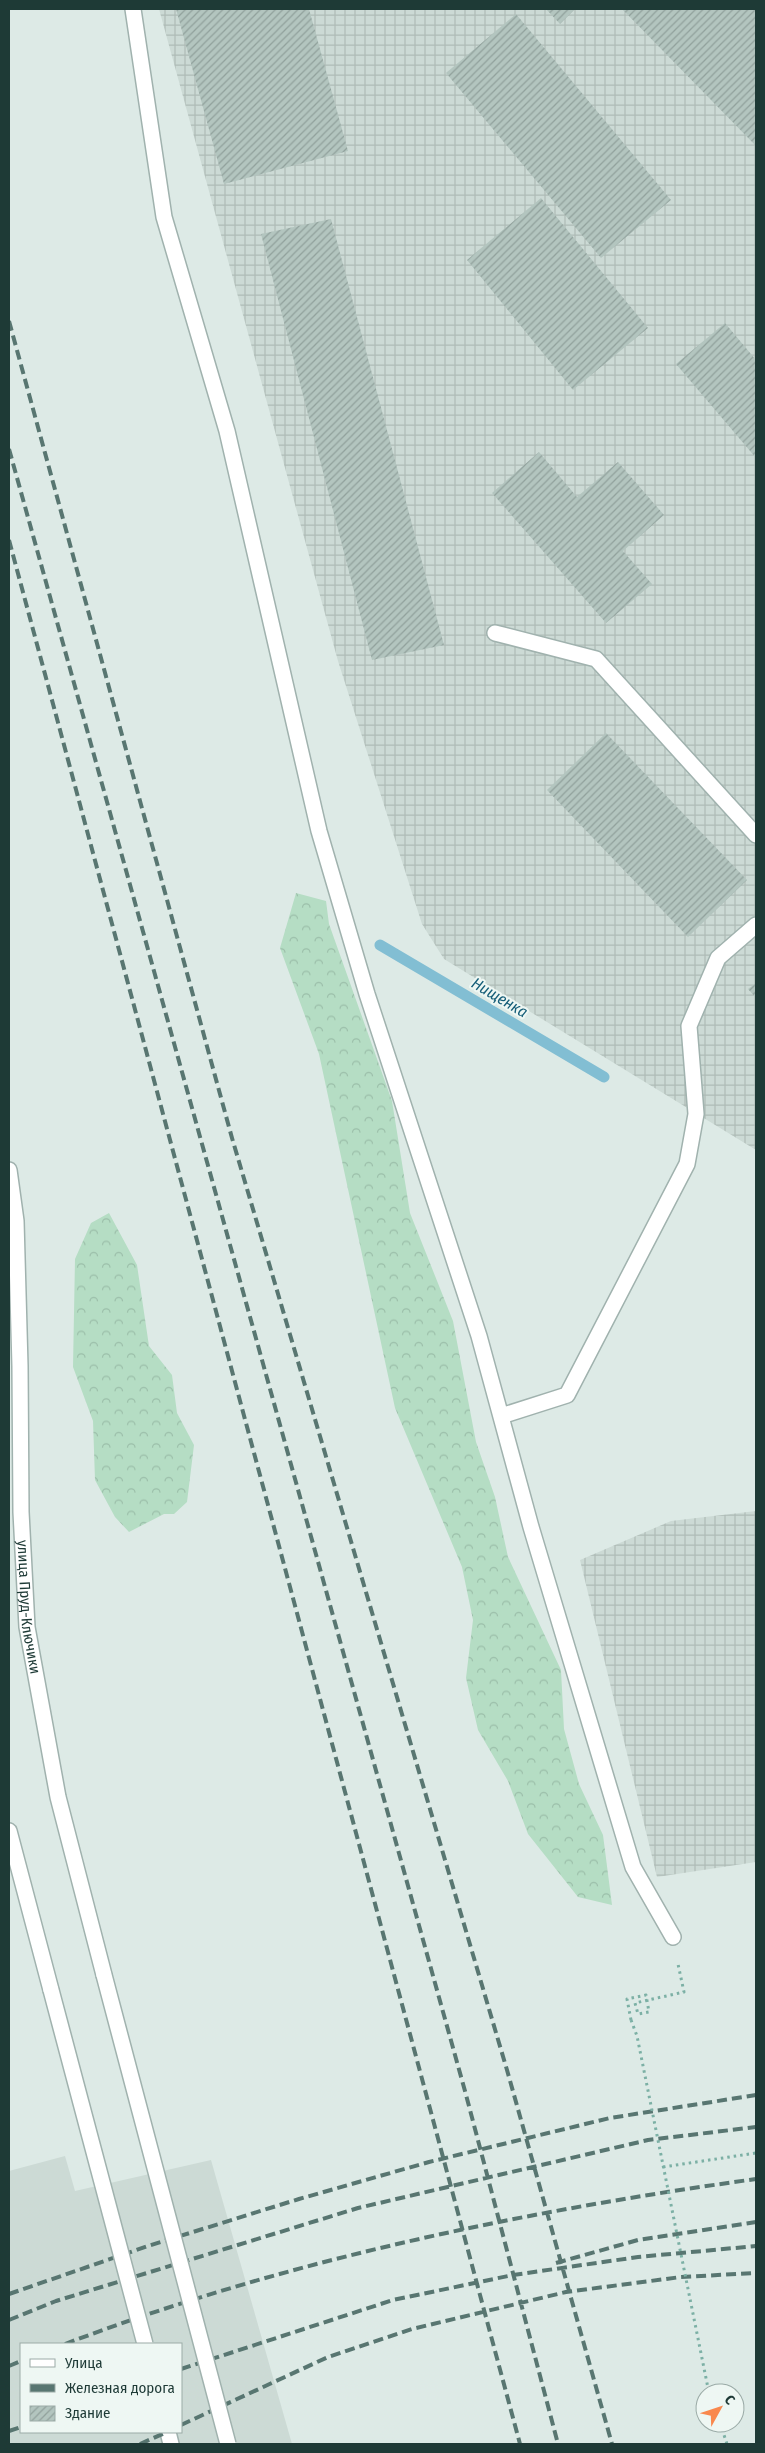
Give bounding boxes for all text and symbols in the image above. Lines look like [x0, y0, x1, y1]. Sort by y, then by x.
water label: Нищенка [468, 973, 531, 1022]
street label: улица Пруд-Ключики [13, 1540, 44, 1675]
legend [20, 2343, 182, 2433]
text: Улица [64, 2354, 103, 2372]
text: Железная дорога [65, 2379, 175, 2397]
north arrow [695, 2383, 745, 2433]
text: С [721, 2392, 739, 2409]
text: Здание [65, 2404, 111, 2422]

